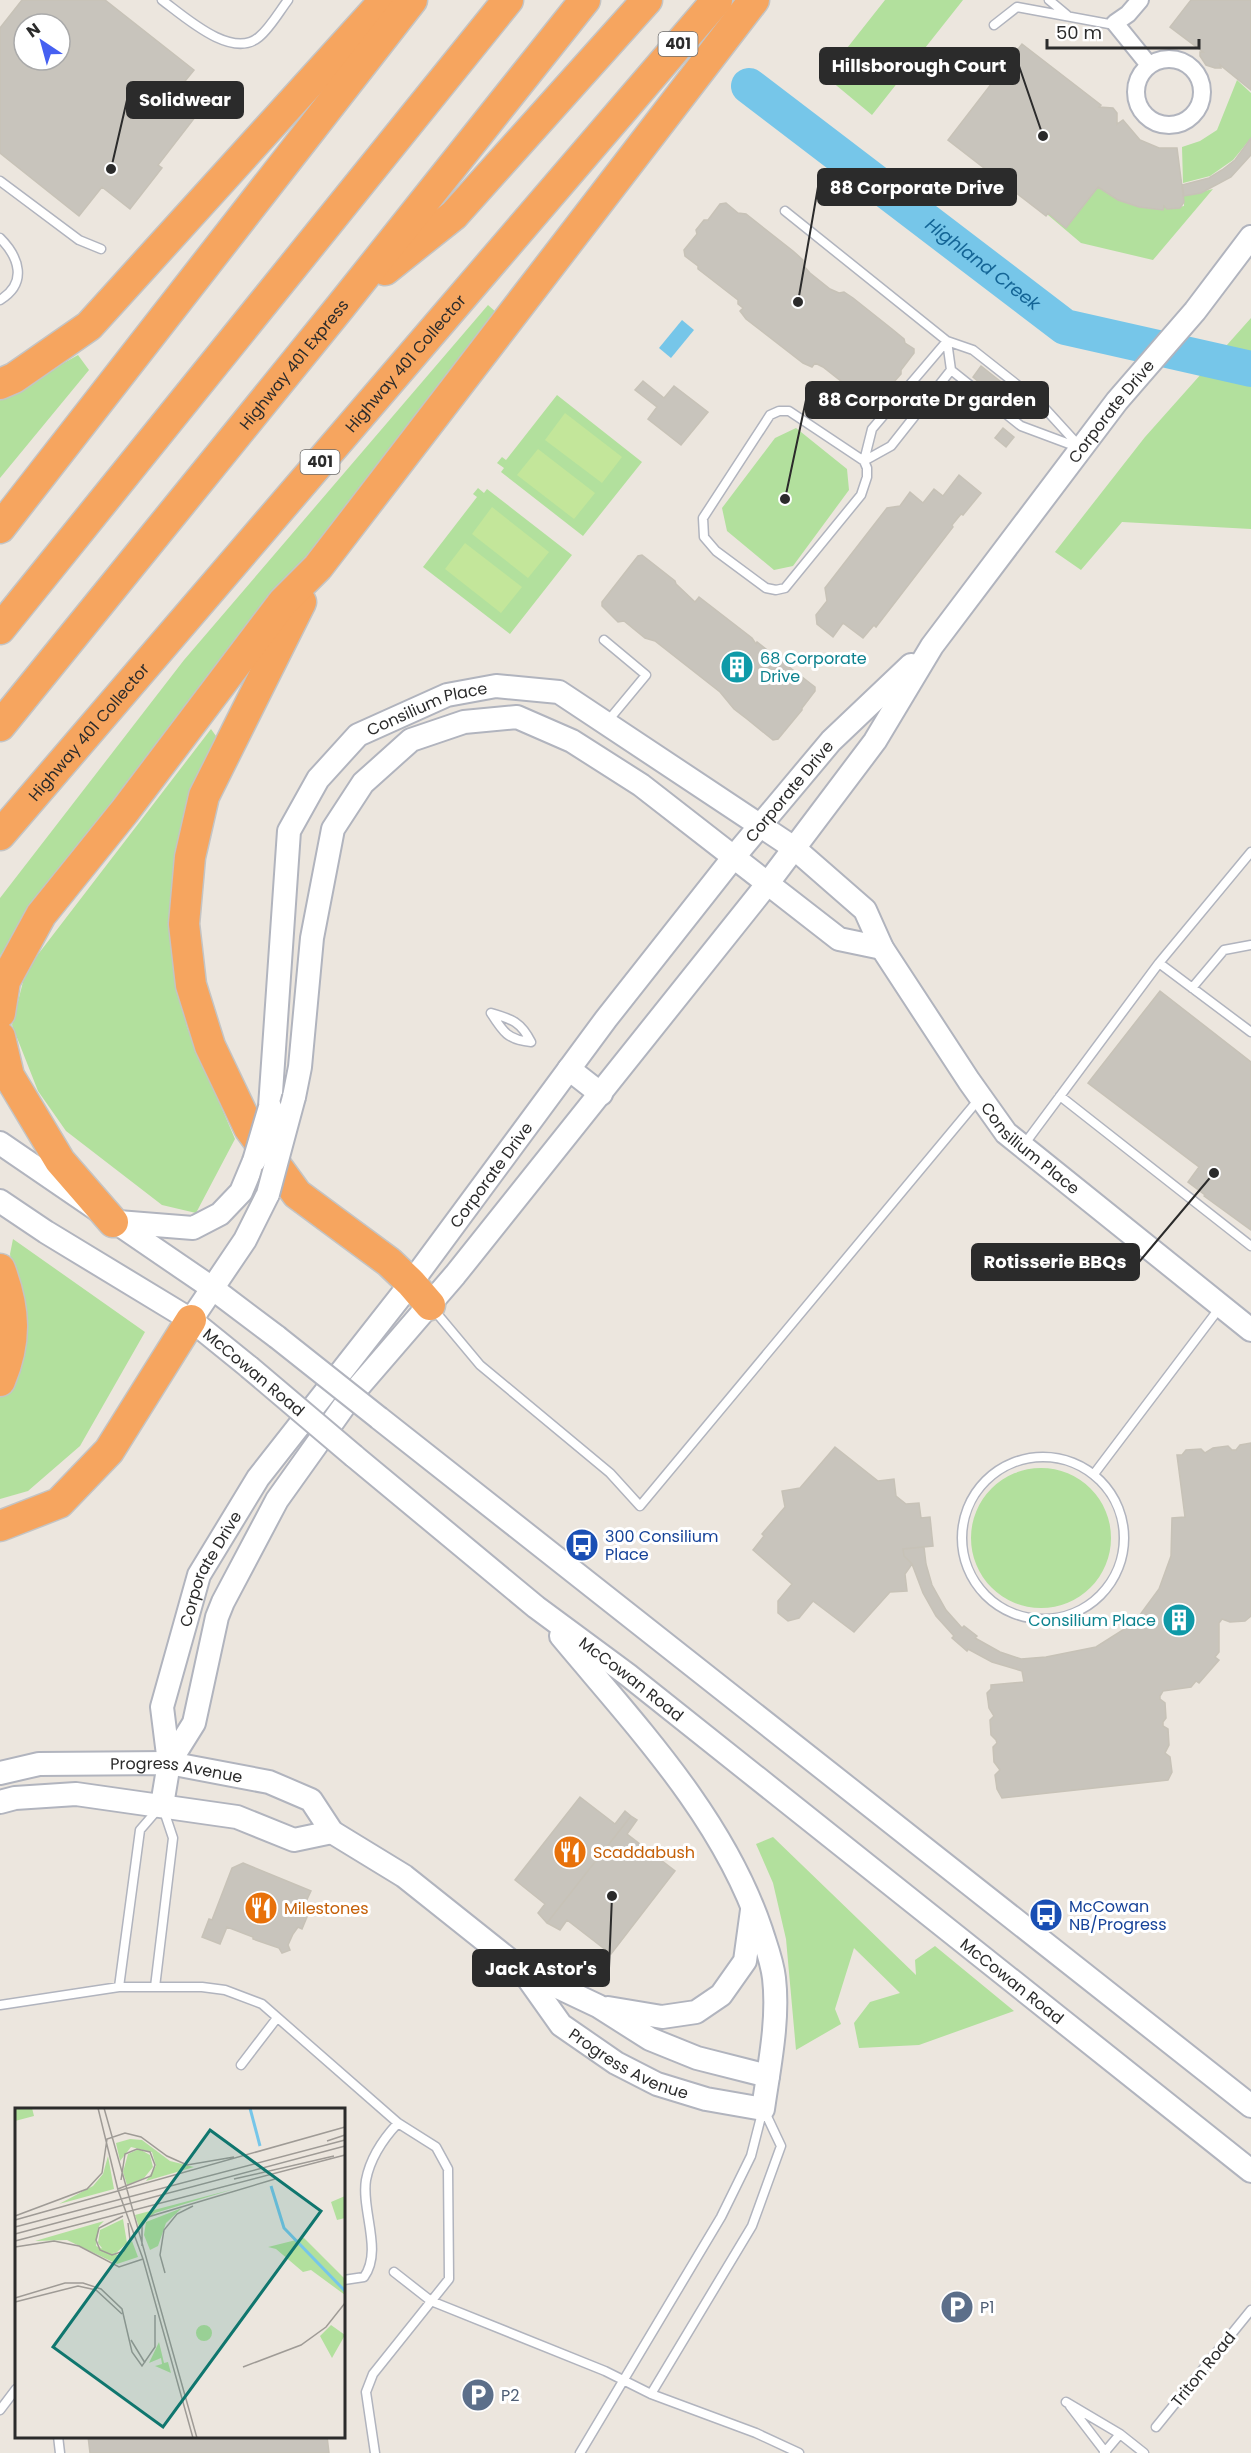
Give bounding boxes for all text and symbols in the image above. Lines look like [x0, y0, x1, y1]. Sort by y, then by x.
north arrow [12, 12, 72, 72]
scale bar [1047, 12, 1198, 50]
text: N [22, 17, 45, 43]
text: 50 m [1056, 20, 1102, 45]
road number: 401 [658, 32, 698, 56]
callout: Hillsborough Court [820, 48, 1019, 84]
text: Hillsborough Court [832, 53, 1006, 78]
callout: Solidwear [127, 82, 243, 118]
text: Solidwear [139, 87, 231, 112]
callout: 88 Corporate Drive [818, 169, 1016, 205]
text: 88 Corporate Drive [830, 175, 1004, 200]
water label: Highland Creek [920, 212, 1046, 316]
street label: Highway 401 Collector [340, 290, 471, 437]
street label: Highway 401 Express [234, 294, 354, 435]
street label: Corporate Drive [1063, 355, 1160, 468]
callout: 88 Corporate Dr garden [806, 382, 1048, 418]
text: 88 Corporate Dr garden [818, 387, 1036, 412]
road number: 401 [300, 450, 340, 474]
place label: 68 Corporate Drive [760, 647, 867, 688]
building icon: 68 Corporate Drive [719, 649, 755, 685]
street label: Highway 401 Collector [23, 658, 155, 806]
street label: Consilium Place [363, 677, 489, 742]
street label: Corporate Drive [740, 735, 839, 847]
street label: Consilium Place [975, 1097, 1085, 1200]
street label: Corporate Drive [444, 1117, 538, 1233]
callout: Rotisserie BBQs [972, 1244, 1139, 1280]
text: Rotisserie BBQs [984, 1249, 1126, 1274]
street label: McCowan Road [198, 1323, 309, 1422]
street label: Corporate Drive [174, 1507, 247, 1630]
place label: 300 Consilium Place [605, 1525, 719, 1566]
bus stop icon: 300 Consilium Place [564, 1527, 600, 1563]
building icon: Consilium Place [1161, 1602, 1197, 1638]
place label: Consilium Place [1028, 1609, 1156, 1632]
street label: McCowan Road [574, 1632, 688, 1727]
street label: Progress Avenue [110, 1752, 244, 1789]
restaurant icon: Scaddabush [552, 1834, 588, 1870]
place label: Scaddabush [593, 1841, 695, 1864]
restaurant icon: Milestones [243, 1890, 279, 1926]
place label: McCowan NB/Progress [1069, 1895, 1167, 1936]
place label: Milestones [284, 1897, 369, 1920]
bus stop icon: McCowan NB/Progress [1028, 1897, 1064, 1933]
street label: McCowan Road [955, 1933, 1068, 2030]
callout: Jack Astor's [473, 1950, 609, 1986]
text: Jack Astor's [485, 1956, 597, 1981]
street label: Progress Avenue [564, 2023, 691, 2105]
inset map [15, 2108, 345, 2438]
parking icon: P1 [939, 2289, 975, 2325]
place label: P1 [980, 2296, 994, 2319]
street label: Triton Road [1166, 2327, 1241, 2412]
parking icon: P2 [460, 2377, 496, 2413]
place label: P2 [501, 2384, 519, 2407]

